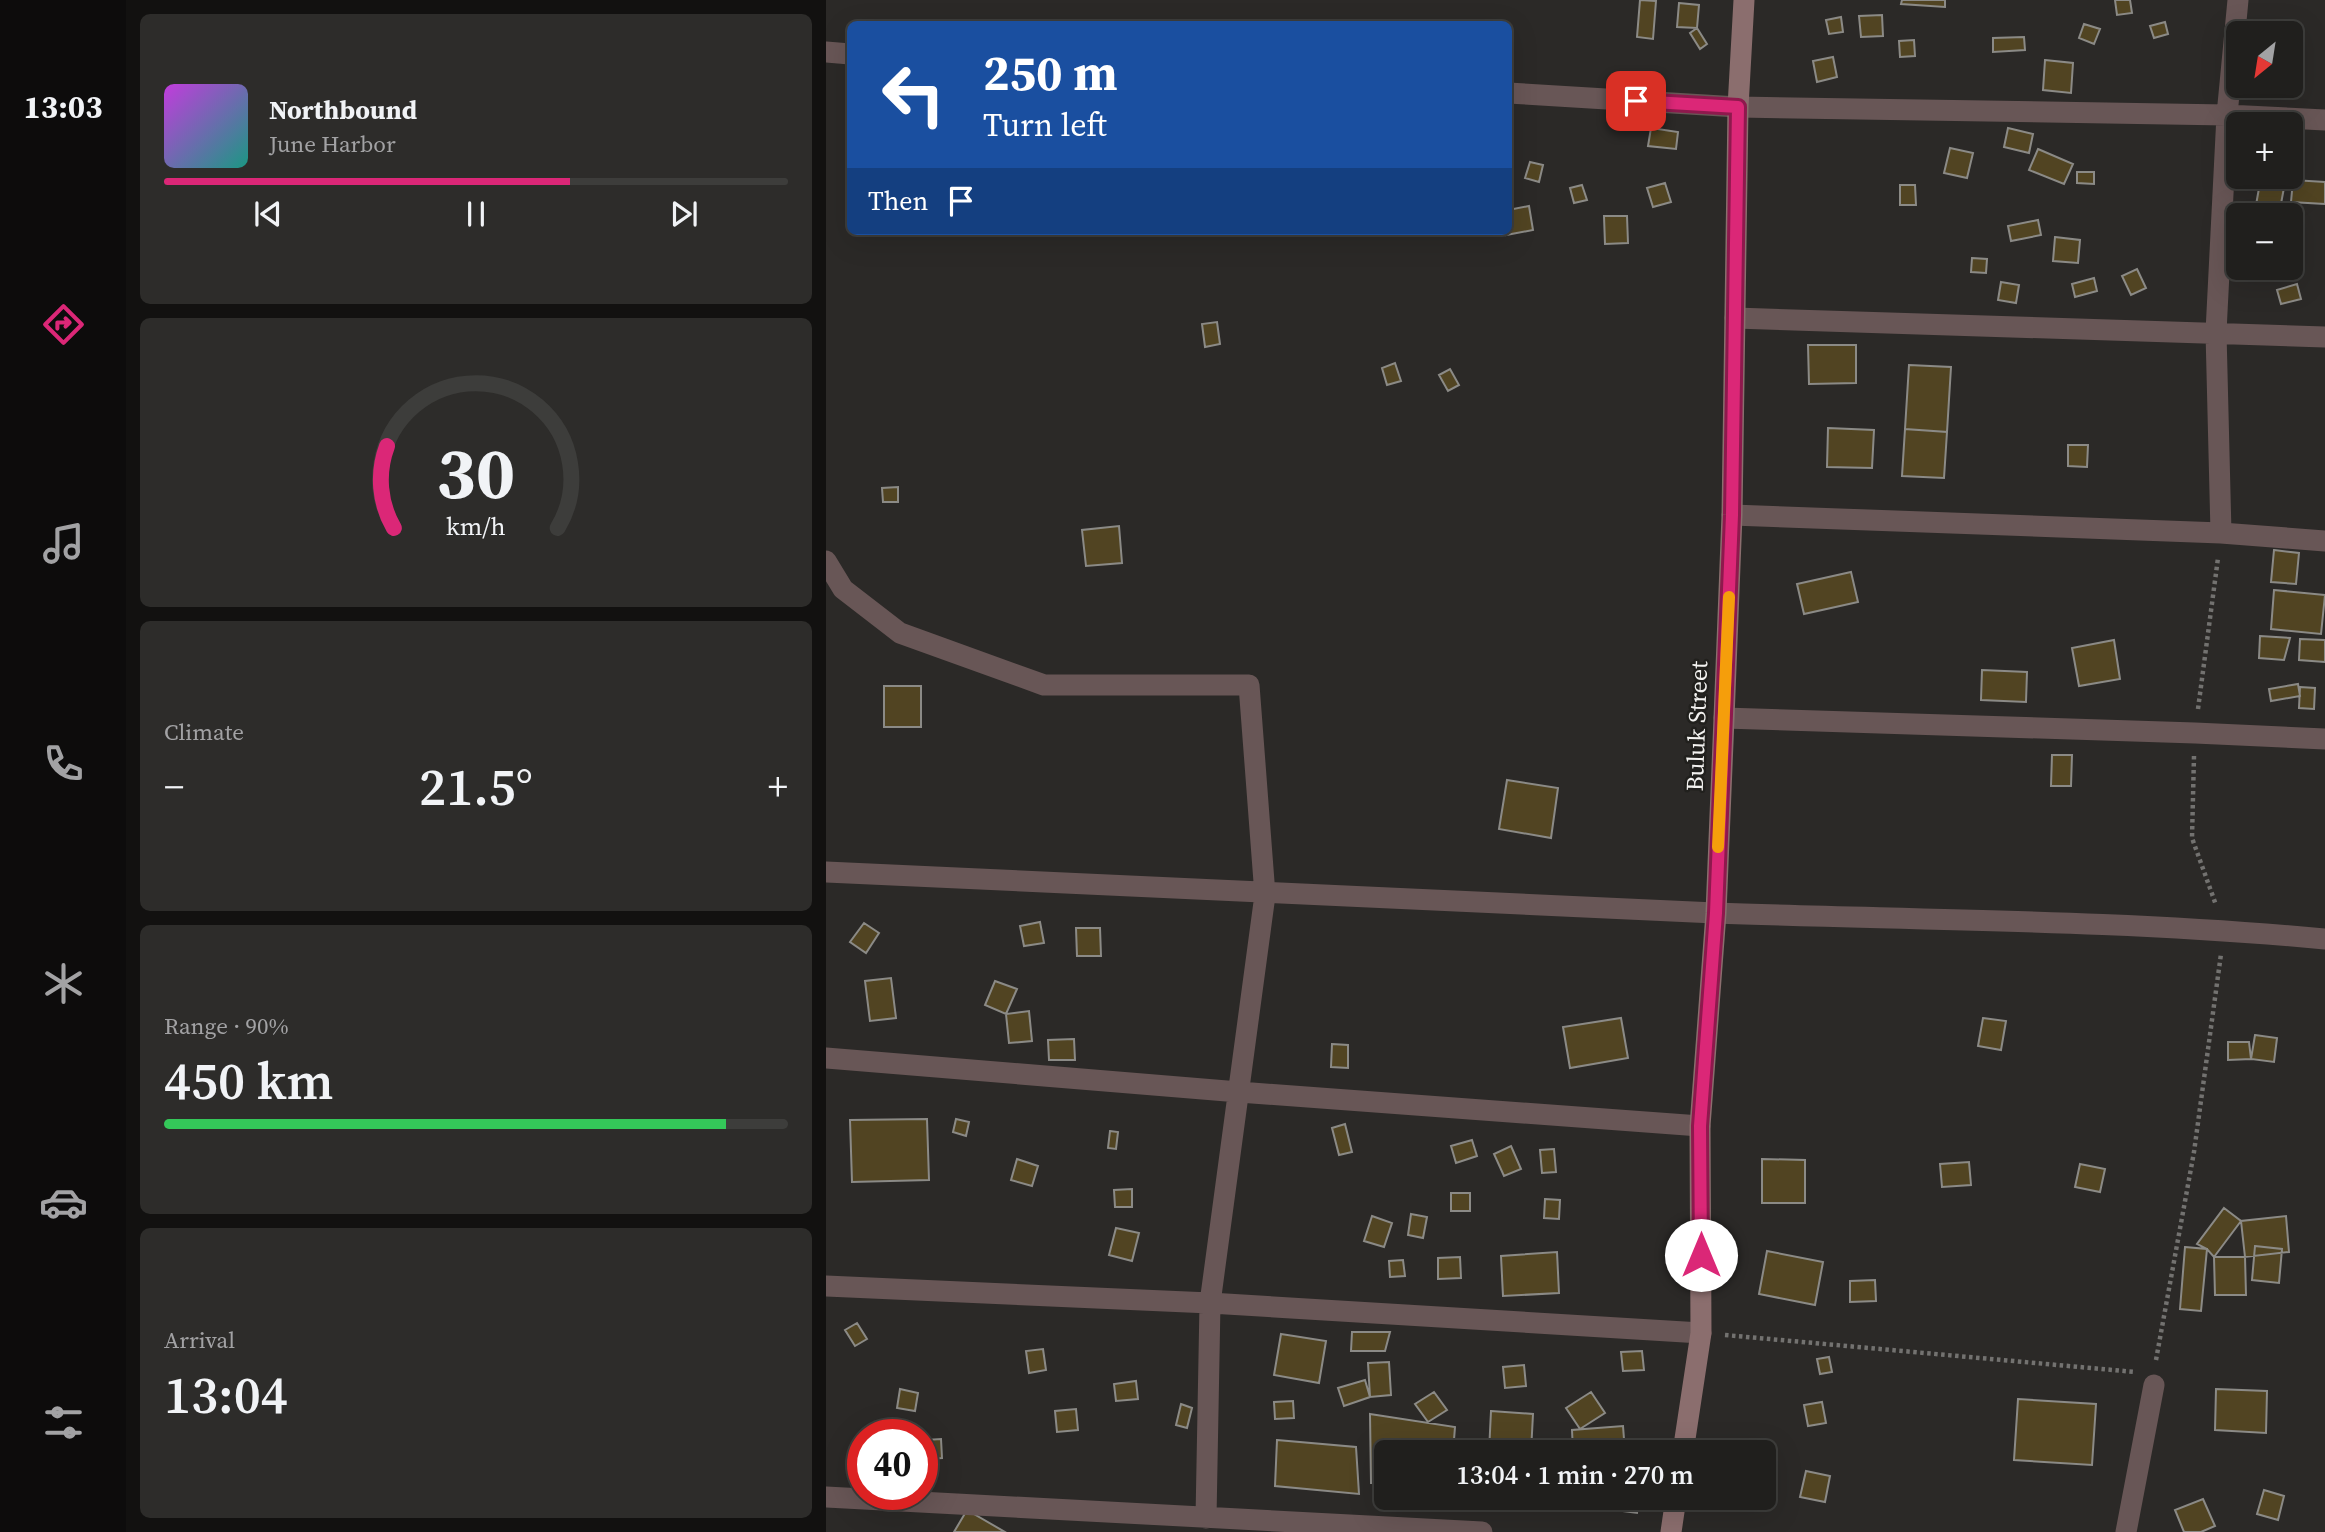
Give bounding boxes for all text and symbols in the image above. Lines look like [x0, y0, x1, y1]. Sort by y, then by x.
north arrow [2226, 21, 2303, 98]
map controls [2226, 21, 2303, 280]
text: 250 m [983, 39, 1118, 106]
icon: left [868, 49, 959, 140]
pin [1606, 71, 1666, 131]
icon: arrive [1617, 82, 1655, 120]
text: 13:03 [24, 85, 102, 129]
text: Northbound [269, 92, 417, 128]
text: Turn left [983, 103, 1107, 147]
button: + [2226, 112, 2303, 189]
text: June Harbor [269, 128, 396, 160]
icon: arrive [942, 182, 980, 220]
text: Then [868, 183, 928, 219]
icon: previous [249, 195, 287, 233]
icon: pause [457, 195, 495, 233]
icon: next [665, 195, 703, 233]
button: − [2226, 203, 2303, 280]
icon: directions [39, 300, 88, 349]
text: 30 [437, 424, 515, 523]
text: km/h [446, 509, 506, 543]
icon: music [39, 519, 88, 568]
street label: Buluk Street [1678, 660, 1715, 792]
text: Climate [164, 716, 244, 748]
icon: phone [39, 739, 88, 788]
text: 21.5° [419, 751, 533, 822]
text: − [164, 761, 184, 813]
text: + [768, 761, 788, 813]
icon: climate [39, 959, 88, 1008]
text: Range · 90% [164, 1010, 289, 1042]
text: 450 km [164, 1045, 333, 1116]
icon: car [39, 1178, 88, 1227]
position arrow [1664, 1218, 1738, 1292]
text: Arrival [164, 1324, 235, 1356]
text: 13:04 [164, 1359, 288, 1430]
icon: filters [39, 1398, 88, 1447]
speed limit sign: 40 [847, 1419, 938, 1510]
text: 13:04 · 1 min · 270 m [1456, 1457, 1694, 1493]

